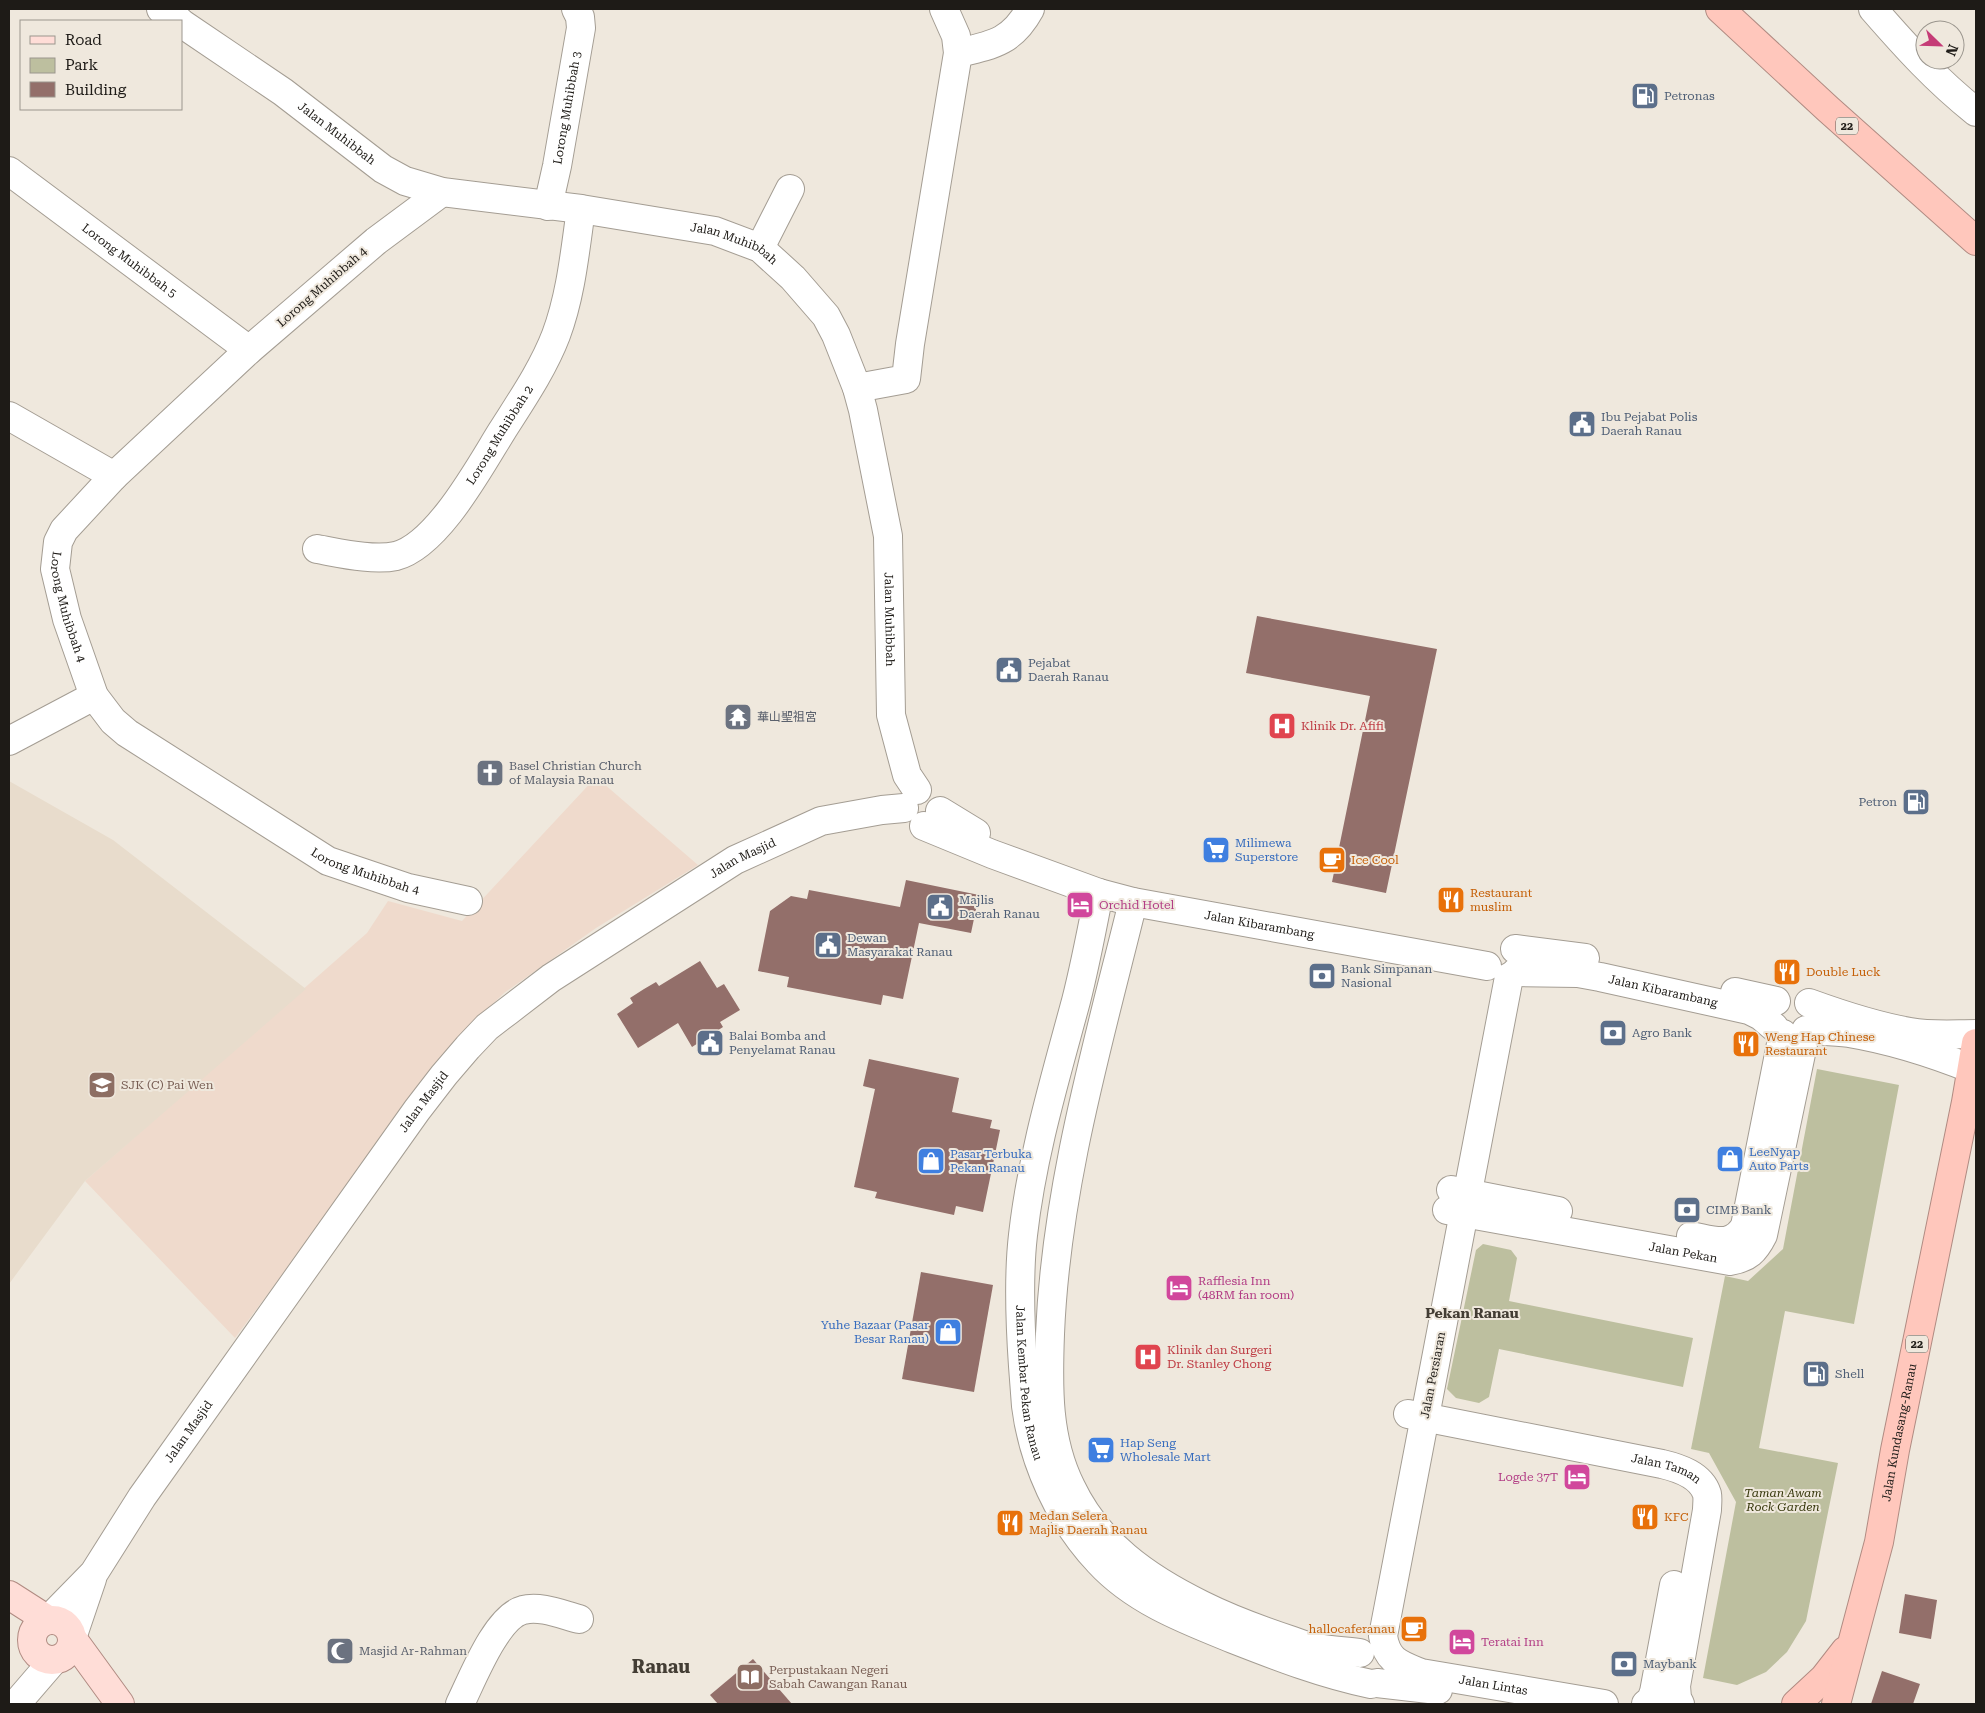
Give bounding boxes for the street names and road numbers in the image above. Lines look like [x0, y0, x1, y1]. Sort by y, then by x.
street label: Lorong Muhibbah 3 [550, 50, 584, 166]
street label: Jalan Muhibbah [295, 99, 379, 168]
road number: 22 [1836, 118, 1858, 134]
street label: Jalan Muhibbah [689, 220, 781, 268]
street label: Lorong Muhibbah 5 [79, 221, 180, 301]
street label: Lorong Muhibbah 4 [274, 244, 370, 330]
street label: Lorong Muhibbah 2 [464, 383, 536, 487]
street label: Lorong Muhibbah 4 [48, 551, 89, 664]
street label: Jalan Muhibbah [882, 572, 897, 667]
street label: Jalan Masjid [707, 835, 778, 881]
street label: Lorong Muhibbah 4 [308, 845, 421, 897]
street label: Jalan Kibarambang [1203, 908, 1316, 942]
street label: Jalan Kibarambang [1607, 972, 1719, 1010]
street label: Jalan Masjid [396, 1068, 451, 1135]
street label: Jalan Pekan [1648, 1240, 1719, 1266]
street label: Jalan Kembar Pekan Ranau [1013, 1305, 1045, 1463]
street label: Jalan Persiaran [1418, 1330, 1448, 1420]
road number: 22 [1906, 1336, 1928, 1352]
street label: Jalan Kundasang-Ranau [1879, 1362, 1920, 1503]
street label: Jalan Masjid [162, 1398, 215, 1465]
street label: Jalan Taman [1630, 1451, 1704, 1487]
street label: Jalan Lintas [1458, 1673, 1529, 1698]

